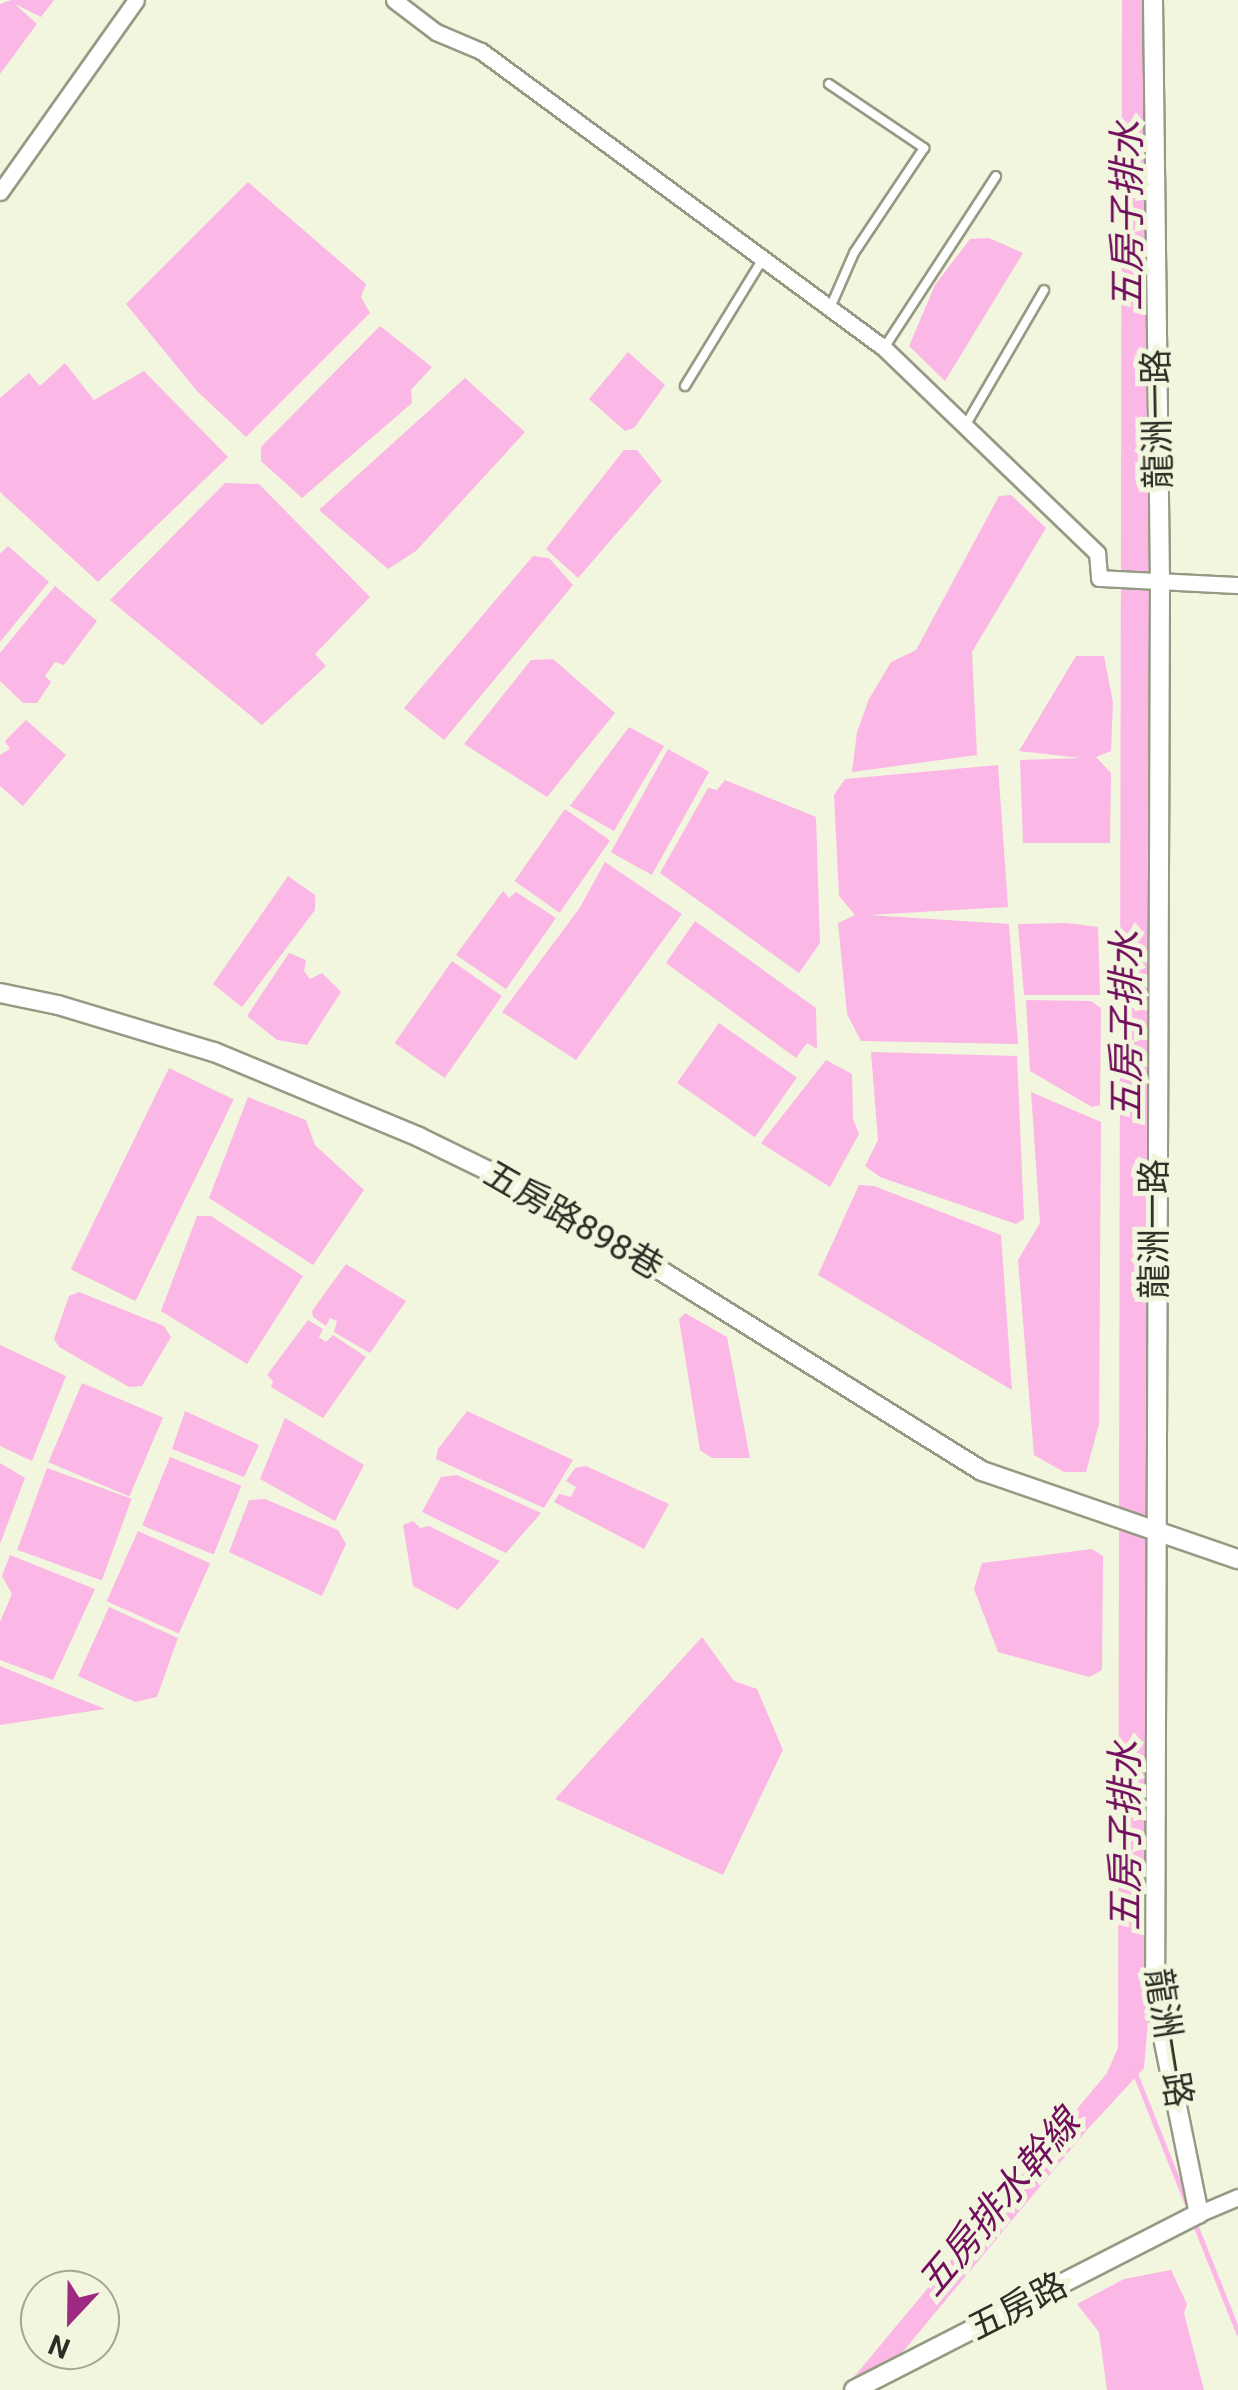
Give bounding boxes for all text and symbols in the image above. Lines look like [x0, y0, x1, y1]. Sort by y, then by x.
water label: 五房子排水 [1105, 121, 1151, 311]
street label: 龍洲一路 [1136, 349, 1180, 489]
water label: 五房子排水 [1104, 931, 1150, 1121]
street label: 五房路898巷 [476, 1153, 670, 1289]
street label: 龍洲一路 [1134, 1159, 1176, 1299]
water label: 五房子排水 [1103, 1741, 1149, 1931]
street label: 龍洲一路 [1136, 1966, 1200, 2110]
water label: 五房排水幹線 [908, 2101, 1090, 2305]
street label: 五房路 [962, 2264, 1074, 2350]
north arrow [20, 2270, 120, 2370]
text: N [44, 2327, 75, 2365]

